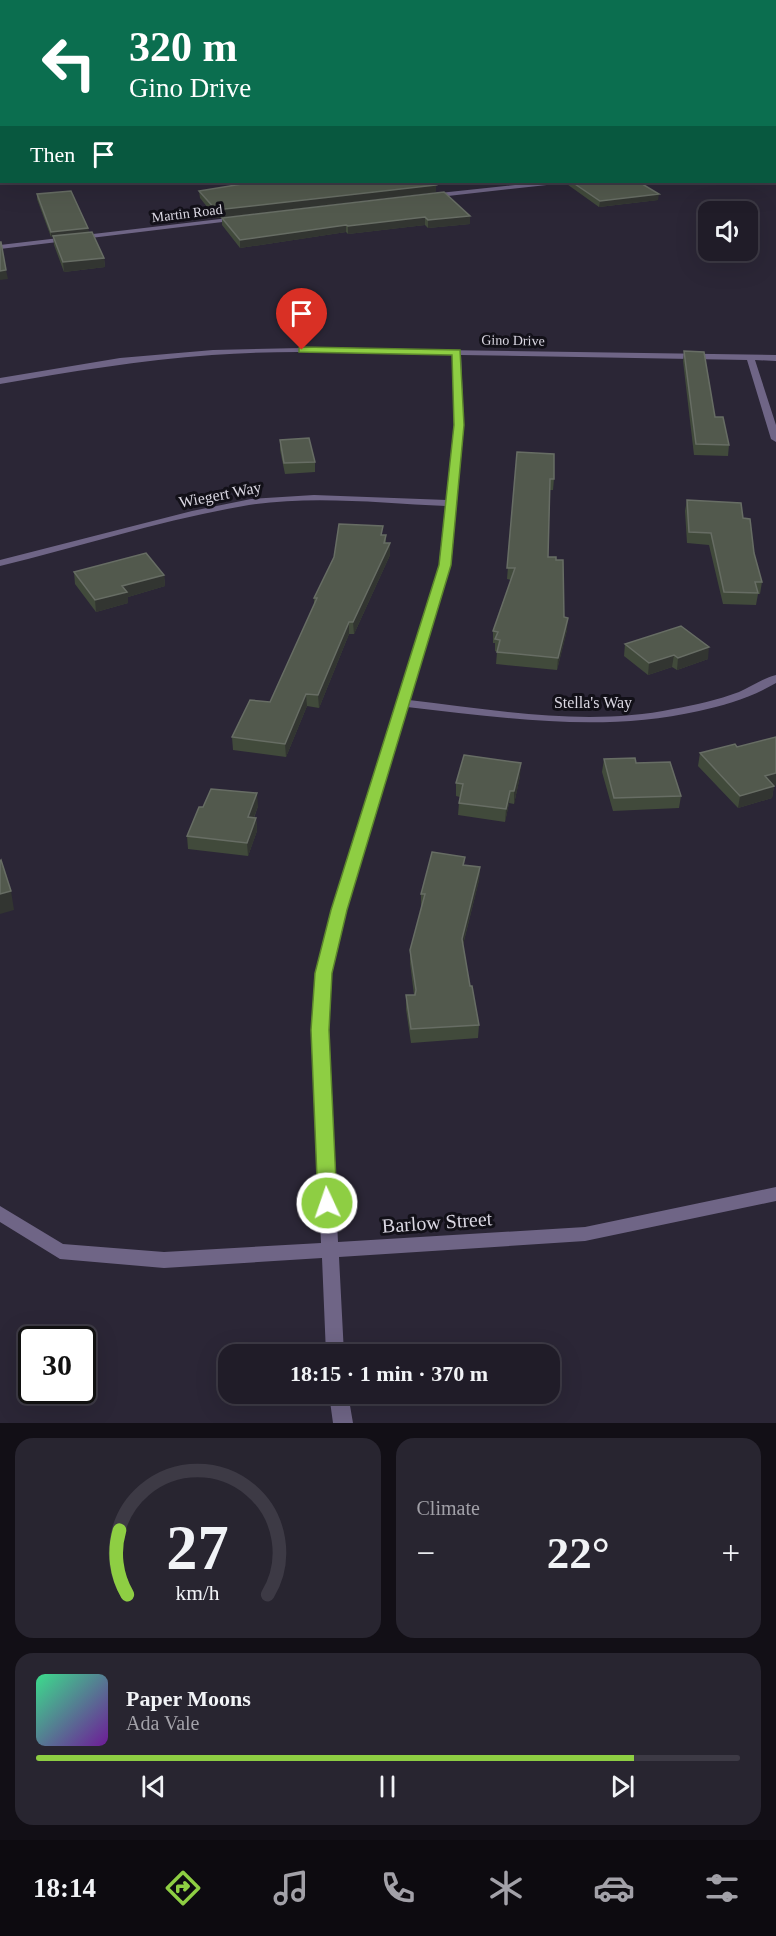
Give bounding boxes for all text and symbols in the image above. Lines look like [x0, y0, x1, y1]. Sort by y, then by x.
icon: left [30, 24, 108, 102]
text: 320 m [129, 24, 238, 70]
text: Gino Drive [129, 73, 251, 103]
icon: arrive [87, 138, 120, 171]
text: Then [30, 142, 75, 167]
map controls [698, 201, 758, 261]
button: sound [698, 201, 758, 261]
street label: Martin Road [151, 202, 223, 225]
pin [276, 288, 327, 350]
icon: arrive [285, 297, 318, 330]
street label: Gino Drive [481, 332, 545, 349]
street label: Wiegert Way [177, 478, 263, 512]
street label: Stella's Way [554, 694, 632, 712]
position arrow [295, 1171, 359, 1235]
street label: Barlow Street [381, 1207, 493, 1237]
speed limit sign: 30 [18, 1326, 96, 1404]
text: 18:15 · 1 min · 370 m [290, 1361, 488, 1386]
text: Climate [417, 1497, 480, 1519]
text: 27 [167, 1513, 229, 1582]
text: 22° [547, 1528, 610, 1578]
text: − [417, 1535, 435, 1571]
text: + [721, 1535, 740, 1571]
text: km/h [176, 1581, 220, 1605]
text: Paper Moons [126, 1686, 251, 1711]
text: Ada Vale [126, 1712, 200, 1734]
icon: previous [137, 1770, 170, 1803]
icon: pause [371, 1770, 404, 1803]
icon: next [606, 1770, 639, 1803]
icon: directions [162, 1867, 204, 1909]
icon: music [270, 1867, 312, 1909]
icon: phone [377, 1867, 419, 1909]
icon: climate [485, 1867, 527, 1909]
icon: car [593, 1867, 635, 1909]
icon: filters [701, 1867, 743, 1909]
text: 18:14 [33, 1873, 96, 1903]

